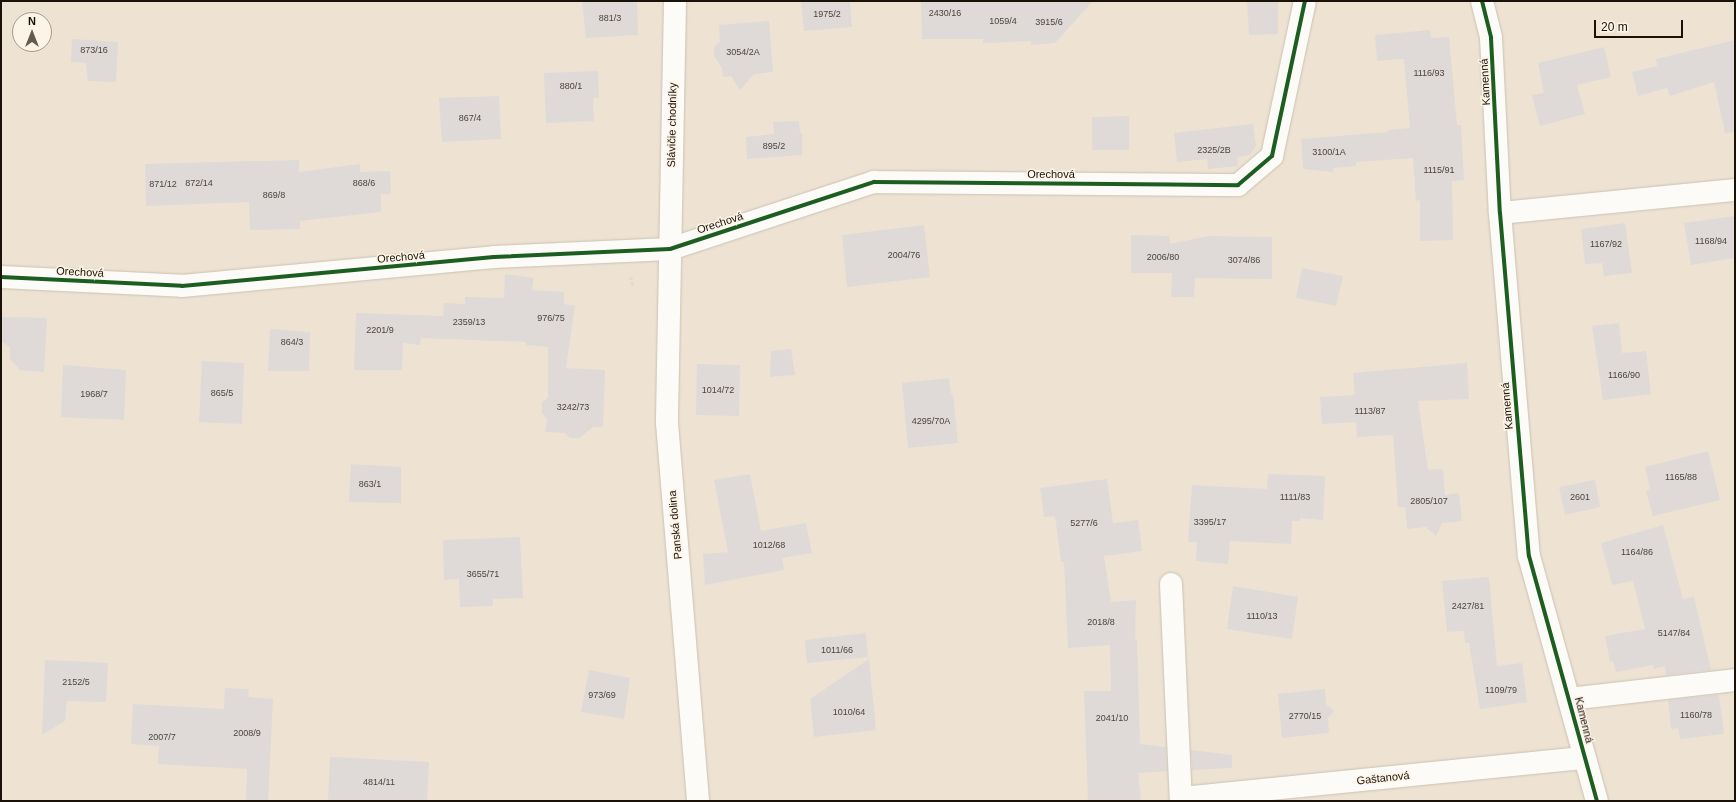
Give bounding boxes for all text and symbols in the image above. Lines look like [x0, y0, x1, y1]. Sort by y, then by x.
house number: 2430/16 [929, 8, 961, 18]
house number: 1975/2 [813, 9, 841, 19]
north arrow [12, 12, 52, 52]
scale bar [1596, 12, 1685, 38]
house number: 881/3 [599, 13, 621, 23]
text: N [28, 15, 36, 27]
house number: 1059/4 [989, 16, 1017, 26]
house number: 3915/6 [1035, 17, 1063, 27]
text: 20 m [1601, 20, 1628, 34]
house number: 873/16 [80, 45, 108, 55]
house number: 3054/2A [726, 47, 760, 57]
street label: Kamenná [1477, 58, 1493, 106]
house number: 1116/93 [1413, 68, 1445, 78]
house number: 880/1 [560, 81, 582, 91]
street label: Slávičie chodníky [665, 82, 679, 168]
house number: 867/4 [459, 113, 481, 123]
house number: 895/2 [763, 141, 785, 151]
house number: 2325/2B [1197, 145, 1231, 155]
house number: 3100/1A [1312, 147, 1346, 157]
house number: 1115/91 [1423, 165, 1455, 175]
street label: Orechová [1027, 167, 1075, 181]
house number: 872/14 [185, 178, 213, 188]
house number: 868/6 [353, 178, 375, 188]
house number: 871/12 [149, 179, 177, 189]
house number: 869/8 [263, 190, 285, 200]
street label: Orechová [695, 209, 745, 237]
house number: 1168/94 [1695, 236, 1727, 246]
house number: 1167/92 [1590, 239, 1622, 249]
street label: Orechová [377, 248, 425, 266]
house number: 2004/76 [888, 250, 920, 260]
house number: 2006/80 [1147, 252, 1179, 262]
house number: 3074/86 [1228, 255, 1260, 265]
street label: Orechová [56, 264, 104, 280]
house number: 976/75 [537, 313, 565, 323]
house number: 2359/13 [453, 317, 485, 327]
house number: 2201/9 [366, 325, 394, 335]
house number: 864/3 [281, 337, 303, 347]
house number: 1166/90 [1608, 370, 1640, 380]
street label: Kamenná [1498, 382, 1516, 430]
house number: 1014/72 [702, 385, 734, 395]
house number: 865/5 [211, 388, 233, 398]
house number: 1968/7 [80, 389, 108, 399]
house number: 3242/73 [557, 402, 589, 412]
house number: 1113/87 [1354, 406, 1386, 416]
house number: 4295/70A [912, 416, 950, 426]
house number: 1165/88 [1665, 472, 1697, 482]
house number: 863/1 [359, 479, 381, 489]
street label: Panská dolina [665, 490, 685, 560]
house number: 1111/83 [1280, 492, 1310, 502]
house number: 2601 [1570, 492, 1590, 502]
house number: 2805/107 [1410, 496, 1448, 506]
house number: 3395/17 [1194, 517, 1226, 527]
house number: 5277/6 [1070, 518, 1098, 528]
house number: 1012/68 [753, 540, 785, 550]
house number: 1164/86 [1621, 547, 1653, 557]
house number: 3655/71 [467, 569, 499, 579]
house number: 2427/81 [1452, 601, 1484, 611]
house number: 1110/13 [1246, 611, 1278, 621]
house number: 2018/8 [1087, 617, 1115, 627]
house number: 5147/84 [1658, 628, 1690, 638]
house number: 1011/66 [821, 645, 853, 655]
house number: 2152/5 [62, 677, 90, 687]
house number: 1109/79 [1485, 685, 1517, 695]
house number: 973/69 [588, 690, 616, 700]
street label: Kamenná [1572, 696, 1596, 744]
house number: 1010/64 [833, 707, 865, 717]
house number: 1160/78 [1680, 710, 1712, 720]
house number: 2770/15 [1289, 711, 1321, 721]
house number: 2041/10 [1096, 713, 1128, 723]
house number: 2008/9 [233, 728, 261, 738]
house number: 2007/7 [148, 732, 176, 742]
street label: Gaštanová [1356, 769, 1410, 787]
house number: 4814/11 [363, 777, 395, 787]

